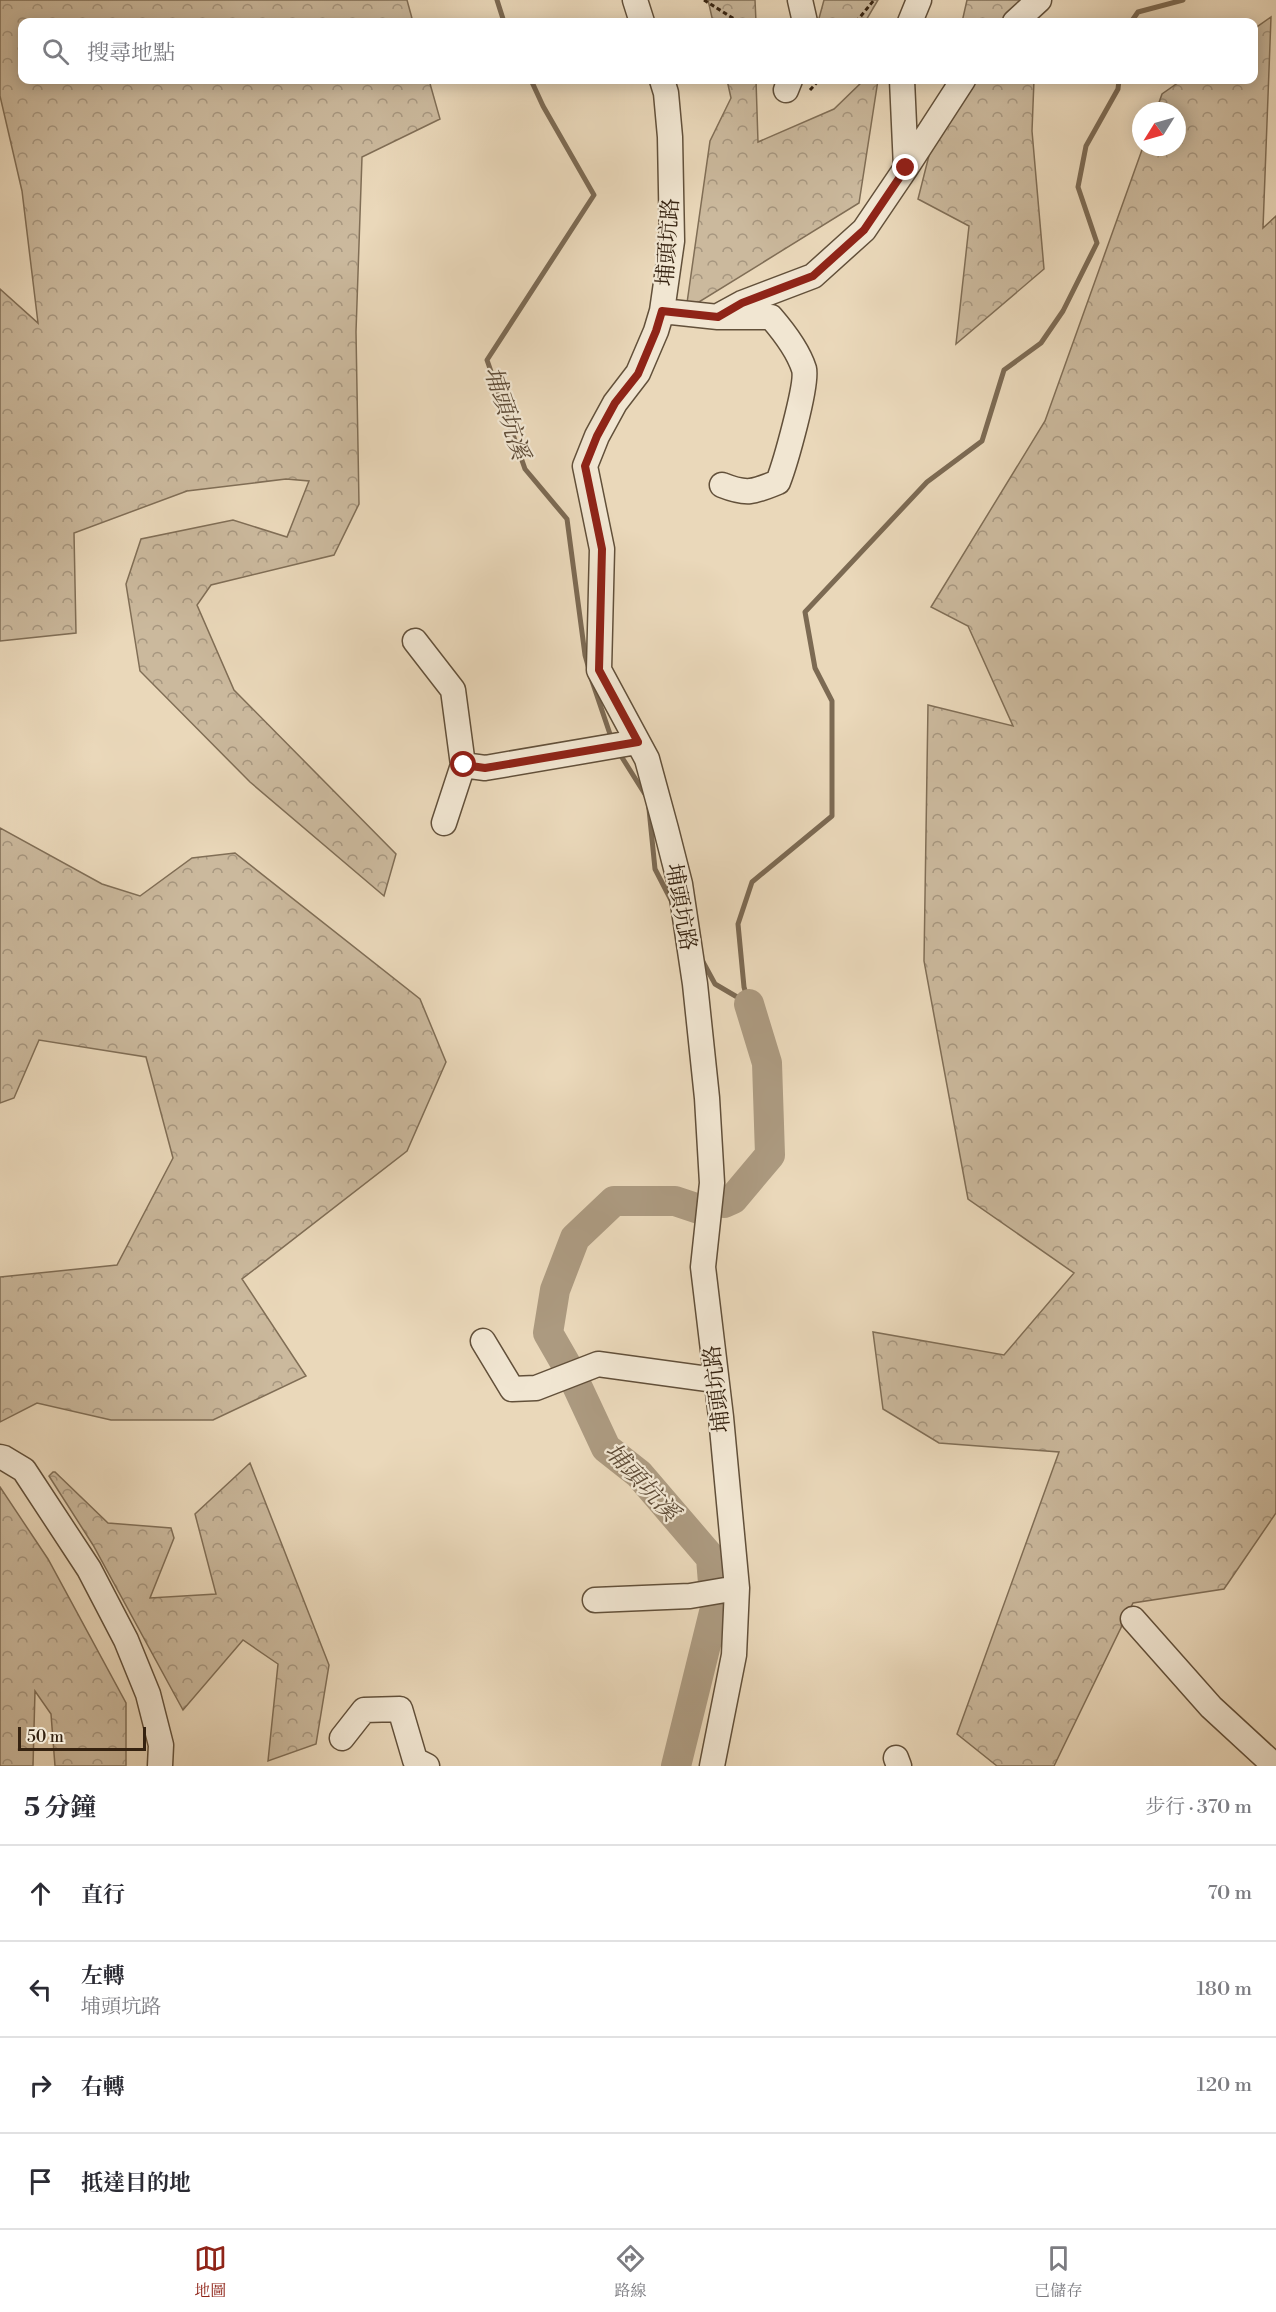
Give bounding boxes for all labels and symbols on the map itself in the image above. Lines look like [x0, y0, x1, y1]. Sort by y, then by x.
north arrow [1132, 102, 1186, 156]
route end [892, 154, 918, 180]
street label: 埔頭坑路 [652, 197, 685, 287]
water label: 埔頭坑溪 [477, 363, 536, 466]
route start [450, 751, 476, 777]
street label: 埔頭坑路 [660, 862, 701, 953]
street label: 埔頭坑路 [699, 1343, 736, 1434]
water label: 埔頭坑溪 [598, 1437, 687, 1530]
scale bar [18, 1724, 146, 1752]

